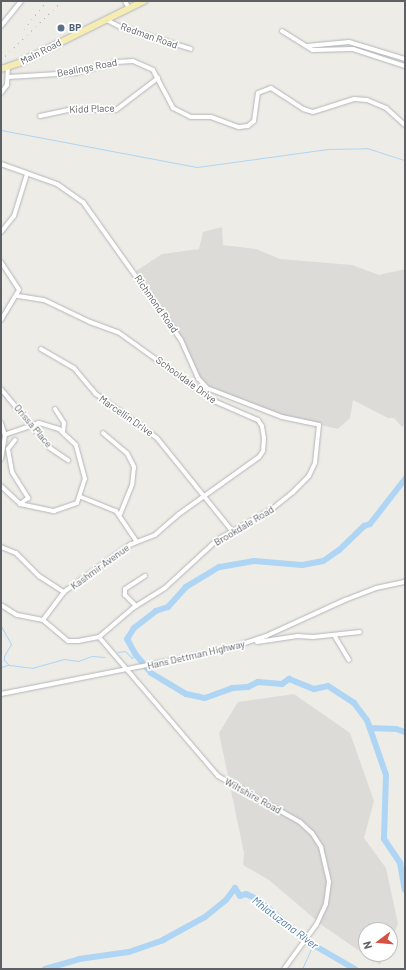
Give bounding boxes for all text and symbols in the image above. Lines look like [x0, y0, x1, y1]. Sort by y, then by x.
street label: Redman Road [119, 21, 179, 51]
place label: BP [69, 22, 81, 34]
marker: BP [56, 23, 66, 33]
street label: Main Road [19, 37, 63, 67]
street label: Bealings Road [56, 56, 118, 80]
street label: Kidd Place [69, 102, 115, 116]
street label: Richmond Road [132, 273, 180, 335]
street label: Schooldale Drive [153, 354, 219, 406]
street label: Marcellin Drive [97, 393, 155, 439]
street label: Orissa Place [11, 402, 55, 450]
street label: Brookdale Road [212, 503, 276, 549]
street label: Kashmir Avenue [68, 542, 132, 592]
street label: Hans Dettman Highway [146, 638, 246, 672]
street label: Wiltshire Road [223, 775, 283, 817]
water label: Mhlatuzana River [249, 894, 321, 952]
north arrow [358, 922, 398, 962]
text: N [360, 940, 374, 950]

